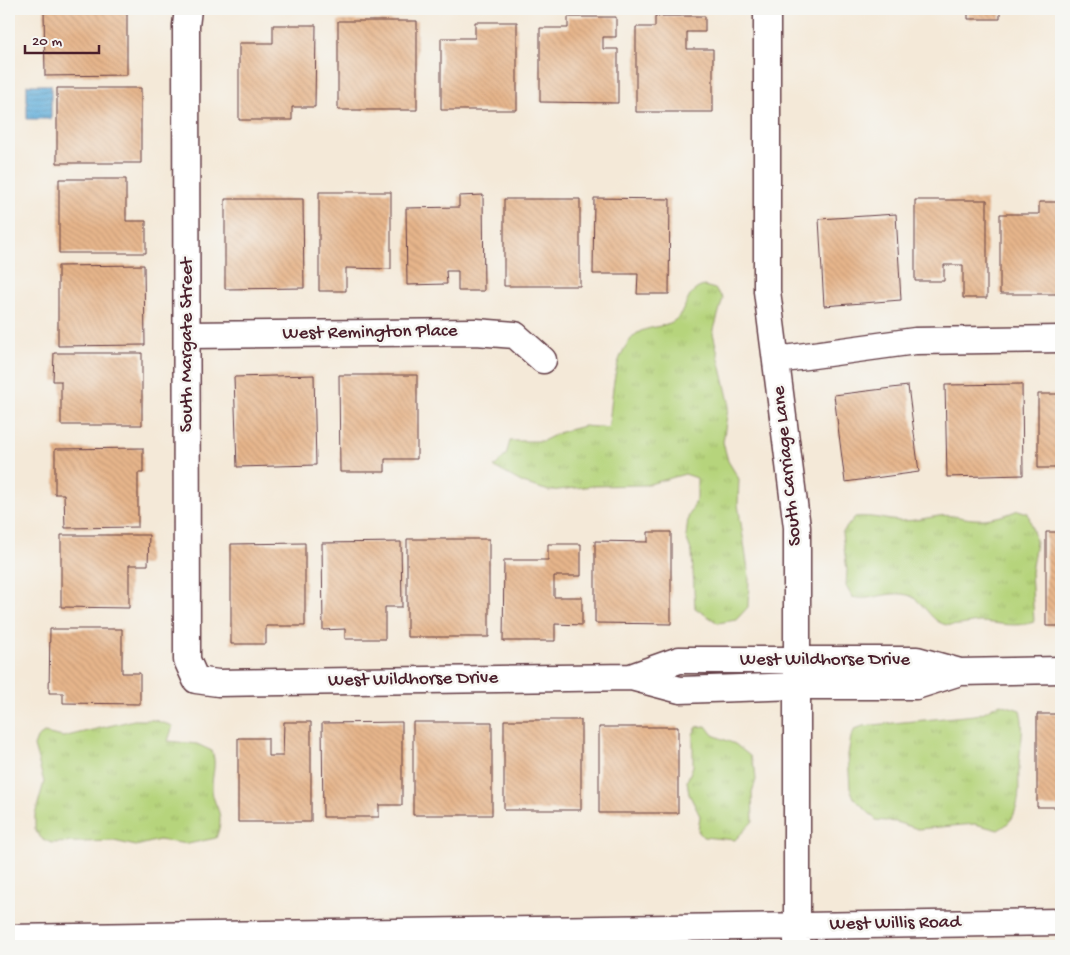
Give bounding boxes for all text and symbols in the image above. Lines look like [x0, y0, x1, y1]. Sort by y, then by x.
scale bar [25, 22, 99, 54]
text: 20 m [32, 33, 62, 51]
street label: South Margate Street [176, 255, 199, 432]
street label: West Remington Place [282, 320, 458, 346]
street label: South Carriage Lane [768, 385, 808, 547]
street label: West Wildhorse Drive [740, 649, 910, 672]
street label: West Wildhorse Drive [328, 667, 499, 693]
street label: West Willis Road [829, 911, 963, 937]

